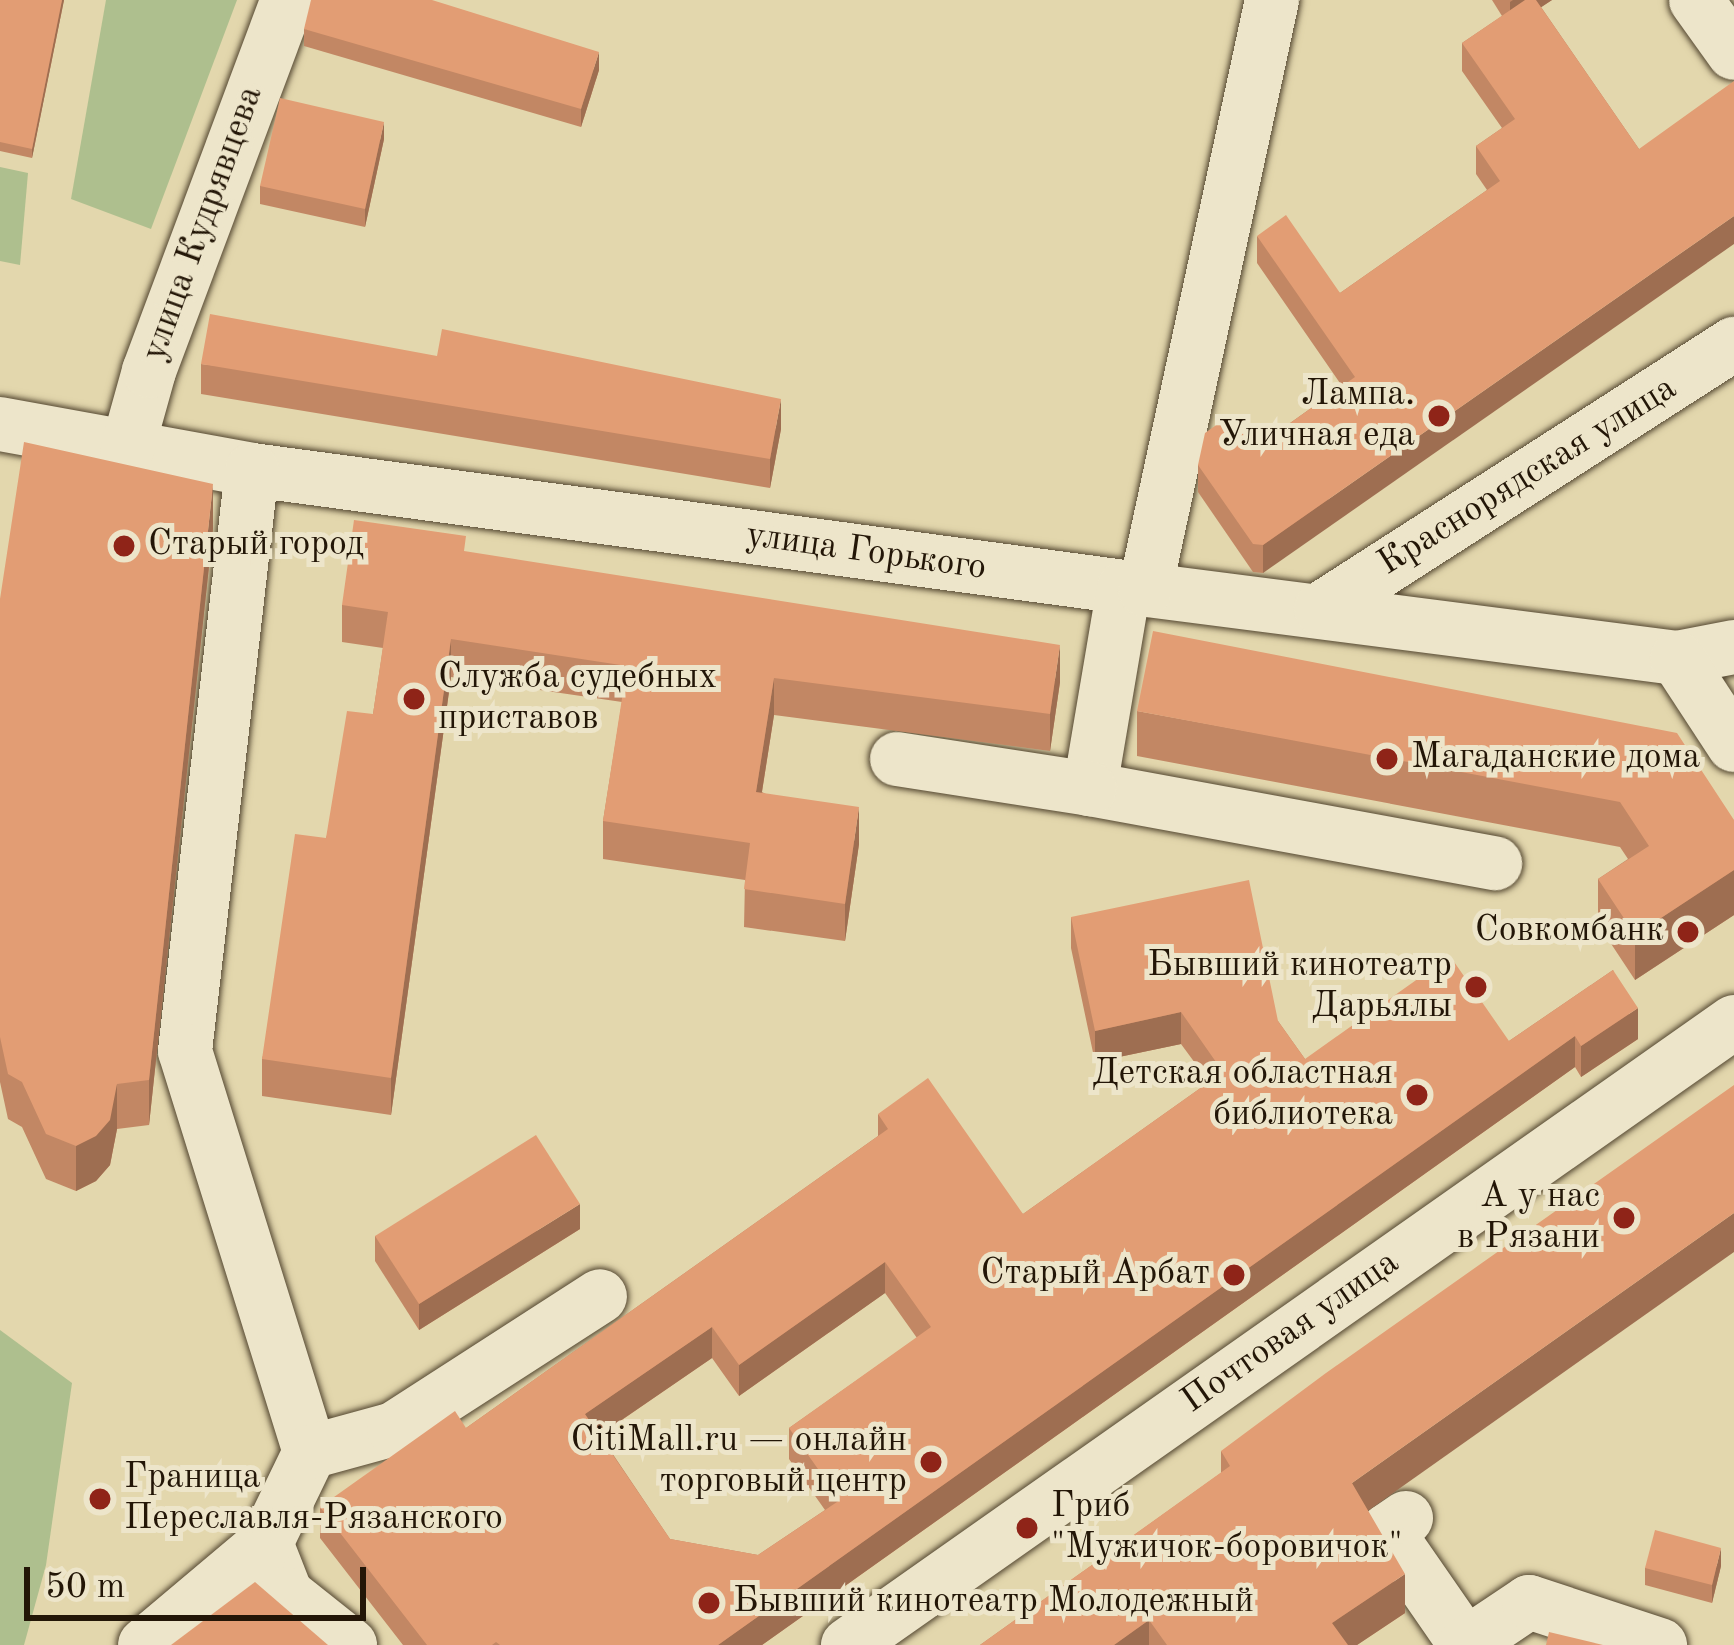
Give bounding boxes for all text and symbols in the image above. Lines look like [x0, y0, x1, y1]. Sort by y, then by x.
street label: улица Кудрявцева [134, 81, 274, 367]
street label: Краснорядская улица [1371, 368, 1685, 586]
place label: Лампа. Уличная еда [1219, 373, 1415, 458]
marker: Лампа. Уличная еда [1426, 403, 1452, 429]
street label: улица Горького [743, 515, 989, 591]
place label: Старый город [148, 524, 364, 568]
marker: Старый город [111, 533, 137, 559]
place label: Служба судебных приставов [438, 656, 717, 741]
marker: Служба судебных приставов [401, 686, 427, 712]
place label: Магаданские дома [1411, 737, 1700, 781]
marker: Магаданские дома [1374, 746, 1400, 772]
place label: Совкомбанк [1475, 910, 1664, 954]
marker: Совкомбанк [1675, 919, 1701, 945]
place label: Бывший кинотеатр Дарьялы [1147, 944, 1452, 1029]
marker: Бывший кинотеатр Дарьялы [1463, 974, 1489, 1000]
place label: Детская областная библиотека [1092, 1052, 1393, 1137]
marker: Детская областная библиотека [1404, 1082, 1430, 1108]
place label: А у нас в Рязани [1457, 1175, 1600, 1260]
marker: А у нас в Рязани [1611, 1205, 1637, 1231]
street label: Почтовая улица [1174, 1242, 1408, 1424]
place label: Старый Арбат [980, 1253, 1210, 1297]
marker: Старый Арбат [1221, 1262, 1247, 1288]
place label: CitiMall.ru — онлайн торговый центр [571, 1419, 907, 1504]
marker: CitiMall.ru — онлайн торговый центр [918, 1449, 944, 1475]
place label: Граница Переславля-Рязанского [124, 1456, 503, 1541]
place label: Гриб "Мужичок-боровичок" [1051, 1485, 1403, 1570]
marker: Граница Переславля-Рязанского [87, 1486, 113, 1512]
marker: Гриб "Мужичок-боровичок" [1014, 1515, 1040, 1541]
scale bar [30, 1543, 372, 1617]
text: 50 m [45, 1570, 125, 1606]
place label: Бывший кинотеатр Молодежный [733, 1581, 1254, 1625]
marker: Бывший кинотеатр Молодежный [696, 1590, 722, 1616]

